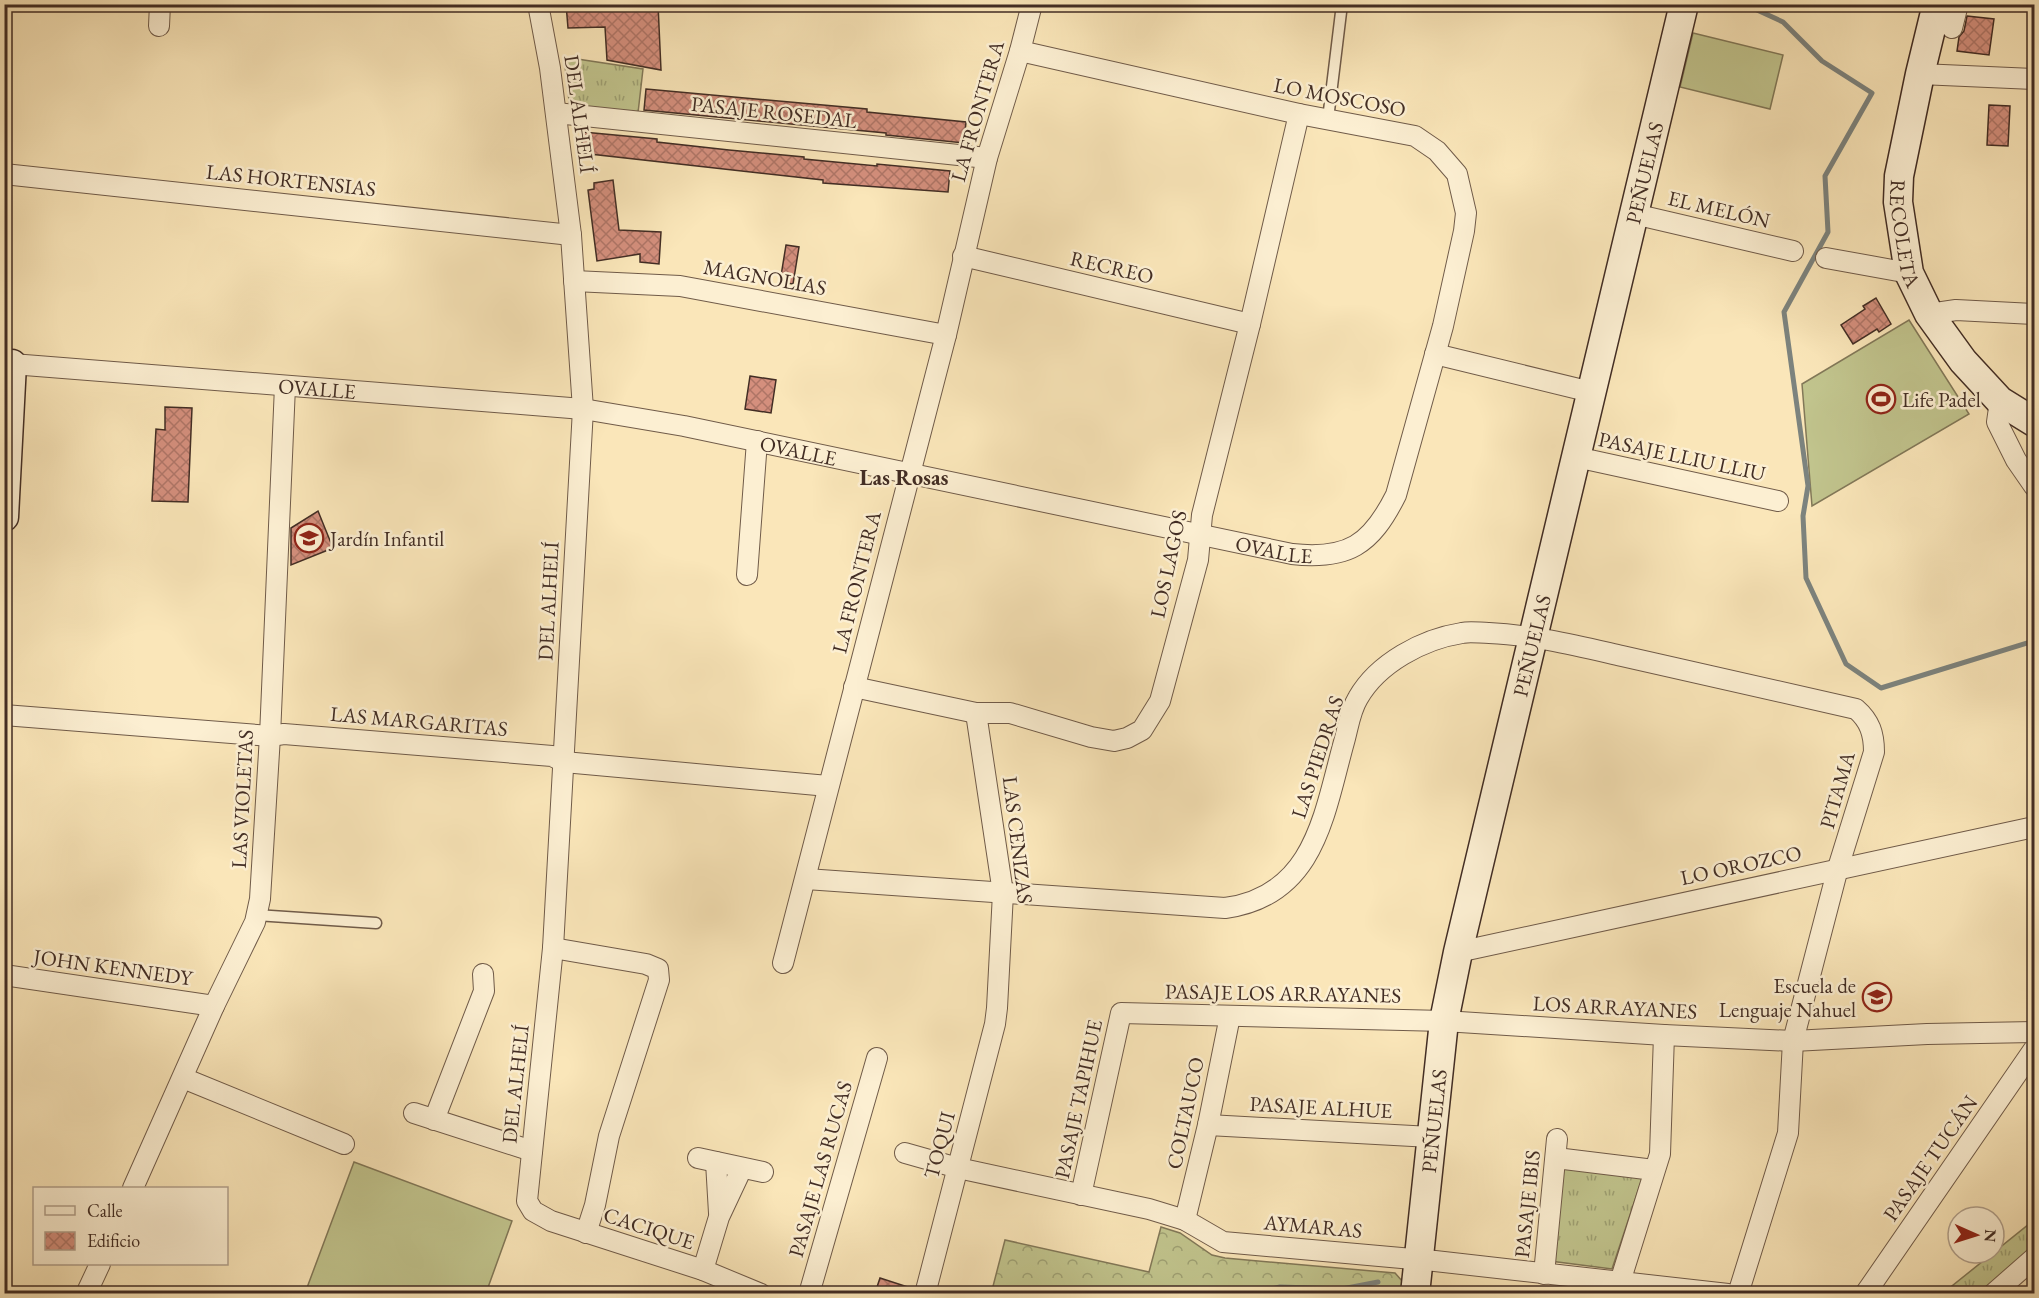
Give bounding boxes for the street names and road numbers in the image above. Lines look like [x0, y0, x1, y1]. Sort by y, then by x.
street label: LA FRONTERA [944, 37, 1010, 185]
street label: DEL ALHELÍ [558, 53, 602, 175]
street label: LO MOSCOSO [1272, 71, 1408, 123]
street label: PASAJE ROSEDAL [690, 90, 859, 134]
street label: PEÑUELAS [1619, 119, 1669, 227]
street label: LAS HORTENSIAS [205, 158, 377, 202]
street label: RECOLETA [1884, 179, 1928, 292]
street label: EL MELÓN [1665, 184, 1773, 234]
street label: RECREO [1068, 244, 1156, 290]
street label: MAGNOLIAS [701, 253, 829, 301]
street label: OVALLE [277, 372, 357, 405]
street label: PASAJE LLIU LLIU [1596, 425, 1769, 487]
street label: OVALLE [758, 429, 839, 471]
street label: LA FRONTERA [825, 508, 887, 656]
street label: LOS LAGOS [1143, 508, 1193, 620]
street label: OVALLE [1233, 529, 1313, 569]
street label: DEL ALHELÍ [531, 541, 565, 661]
street label: PEÑUELAS [1506, 592, 1556, 699]
street label: LAS PIEDRAS [1284, 692, 1350, 822]
street label: LAS MARGARITAS [329, 700, 509, 742]
street label: LAS VIOLETAS [225, 729, 259, 869]
street label: PITAMA [1813, 748, 1861, 832]
street label: LAS CENIZAS [997, 775, 1039, 905]
street label: LO OROZCO [1678, 839, 1804, 891]
street label: JOHN KENNEDY [30, 942, 196, 992]
street label: PASAJE LOS ARRAYANES [1165, 977, 1401, 1009]
street label: LOS ARRAYANES [1532, 989, 1698, 1025]
street label: PASAJE TAPIHUE [1048, 1017, 1108, 1181]
street label: DEL ALHELÍ [495, 1023, 535, 1145]
street label: COLTAUCO [1160, 1054, 1210, 1172]
street label: PEÑUELAS [1414, 1068, 1452, 1174]
street label: PASAJE LAS RUCAS [782, 1078, 858, 1260]
street label: PASAJE ALHUE [1249, 1090, 1393, 1124]
street label: PASAJE TUCÁN [1877, 1090, 1984, 1226]
street label: TOQUI [917, 1108, 962, 1182]
street label: PASAJE IBIS [1508, 1149, 1546, 1259]
street label: CACIQUE [600, 1201, 698, 1256]
street label: AYMARAS [1262, 1208, 1363, 1244]

